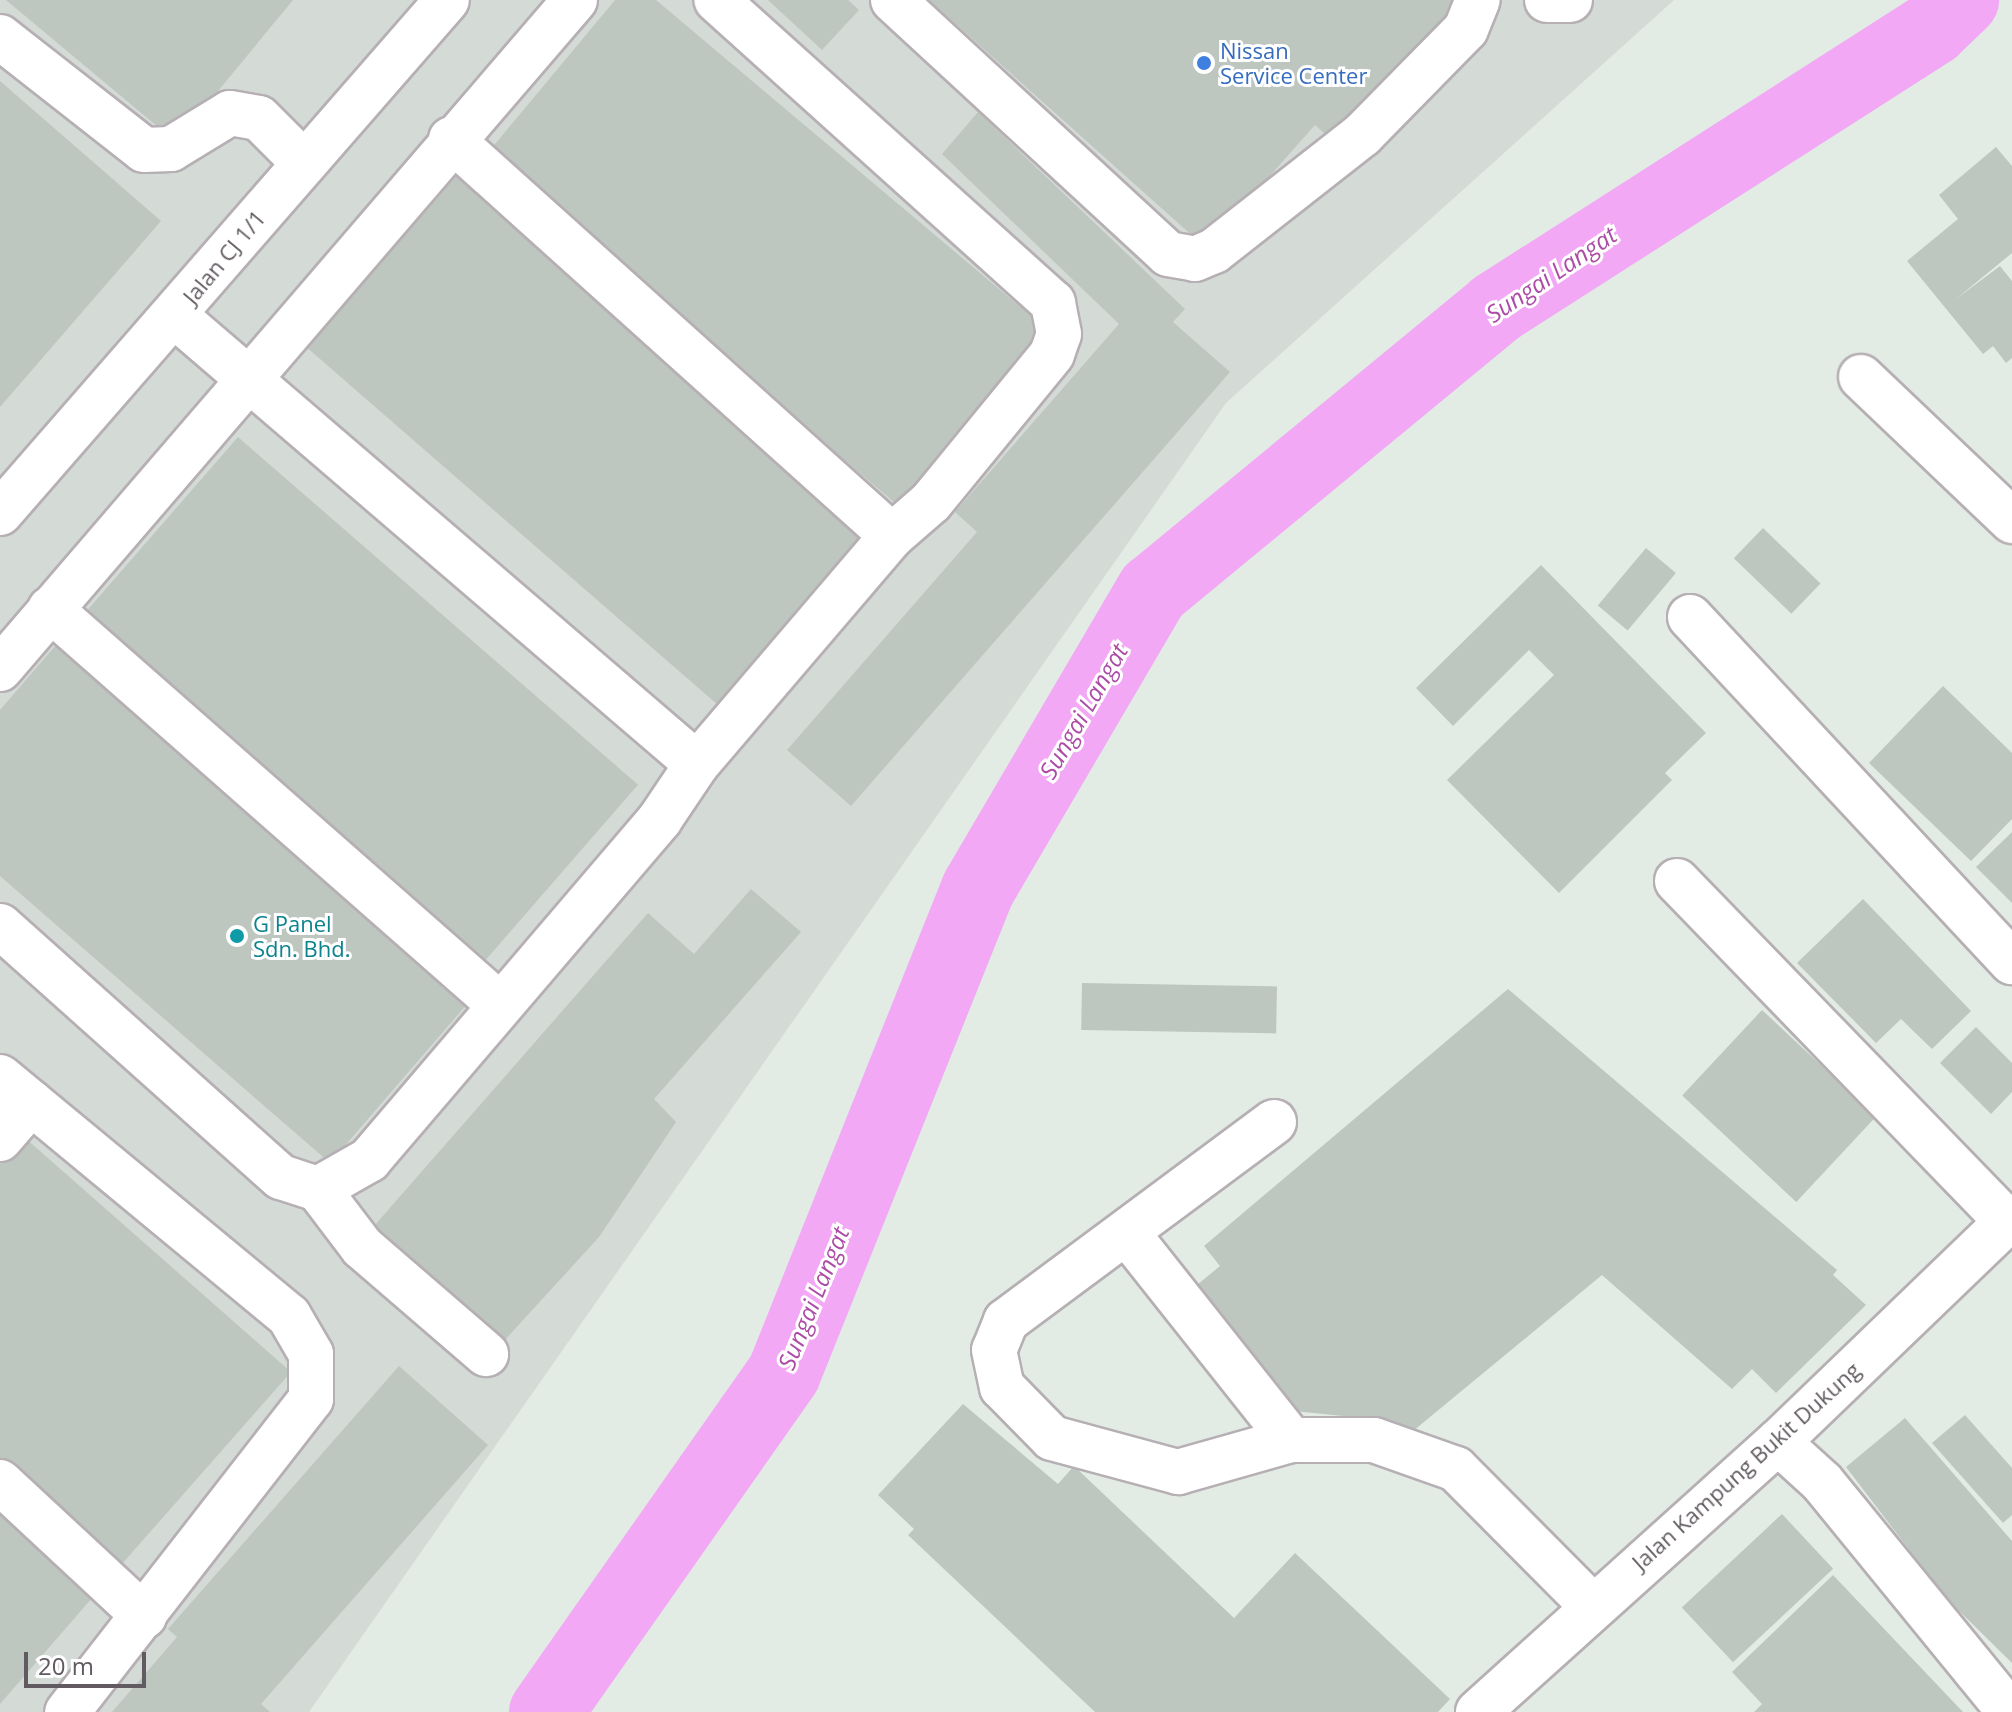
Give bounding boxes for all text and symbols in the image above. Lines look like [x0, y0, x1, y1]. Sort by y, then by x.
place label: Nissan Service Center [1220, 37, 1367, 88]
marker: Nissan Service Center [1195, 54, 1213, 72]
street label: Jalan CJ 1/1 [177, 205, 271, 309]
water label: Sungai Langat [1480, 220, 1622, 328]
water label: Sungai Langat [1033, 638, 1133, 784]
place label: G Panel Sdn. Bhd. [253, 910, 350, 962]
marker: G Panel Sdn. Bhd. [228, 927, 246, 945]
water label: Sungai Langat [771, 1223, 855, 1373]
street label: Jalan Kampung Bukit Dukung [1627, 1357, 1865, 1575]
scale bar [28, 1636, 150, 1686]
text: 20 m [38, 1649, 94, 1682]

